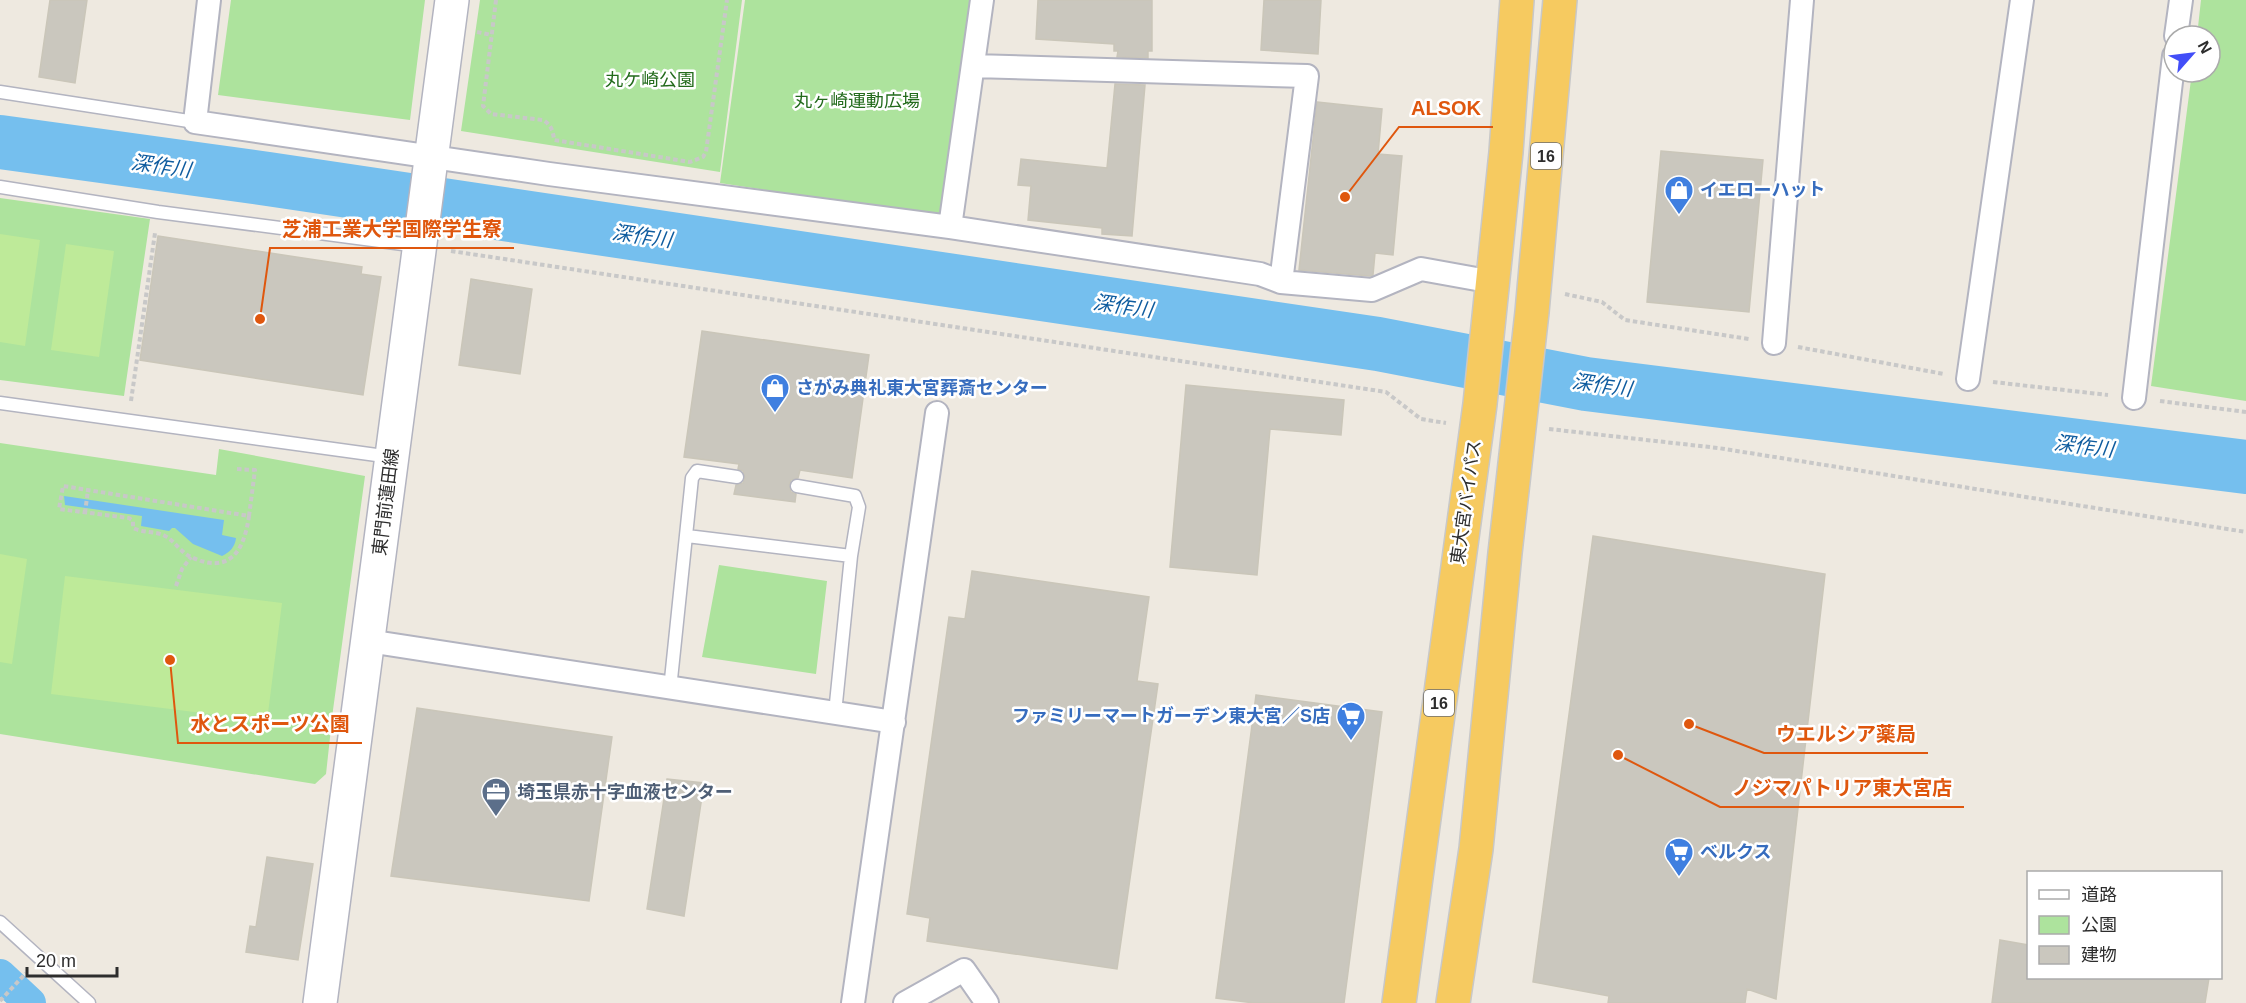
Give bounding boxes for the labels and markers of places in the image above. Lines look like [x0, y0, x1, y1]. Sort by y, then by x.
callout: ALSOK [1399, 89, 1493, 127]
shop icon: イエローハット [1663, 174, 1695, 216]
place label: イエローハット [1700, 180, 1825, 200]
callout: 芝浦工業大学国際学生寮 [270, 210, 514, 248]
shop icon: さがみ典礼東大宮葬斎センター [759, 372, 791, 414]
place label: さがみ典礼東大宮葬斎センター [796, 378, 1048, 398]
supermarket icon: ファミリーマートガーデン東大宮／S店 [1335, 700, 1367, 742]
callout: 水とスポーツ公園 [178, 705, 362, 743]
place label: ファミリーマートガーデン東大宮／S店 [1012, 706, 1330, 726]
callout: ウエルシア薬局 [1764, 715, 1928, 753]
callout: ノジマパトリア東大宮店 [1720, 769, 1964, 807]
office icon: 埼玉県赤十字血液センター [480, 776, 512, 818]
place label: 埼玉県赤十字血液センター [517, 782, 733, 802]
supermarket icon: ベルクス [1663, 836, 1695, 878]
place label: ベルクス [1700, 842, 1771, 862]

